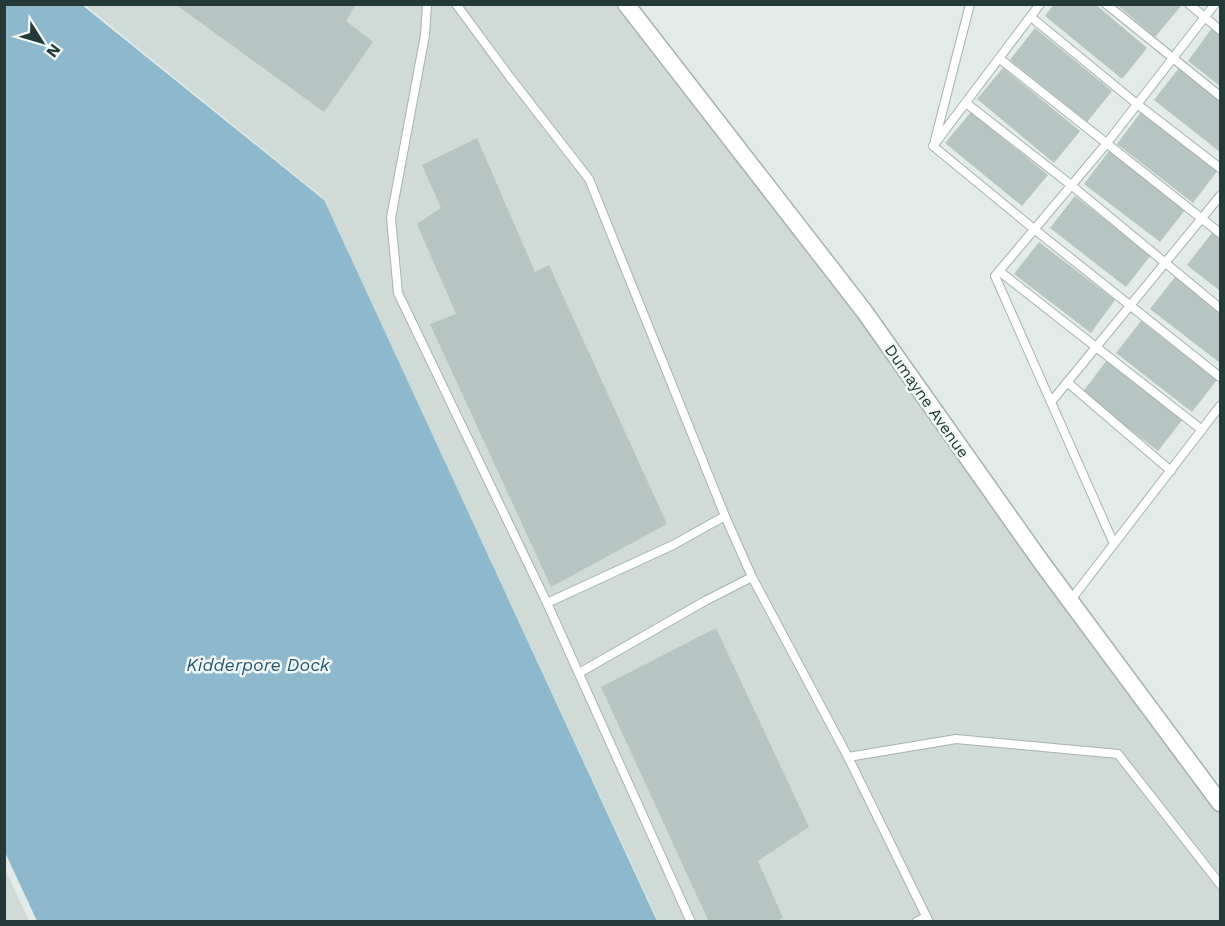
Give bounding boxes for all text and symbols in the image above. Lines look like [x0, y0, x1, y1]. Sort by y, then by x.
north arrow [12, 12, 72, 72]
text: N [42, 40, 65, 61]
street label: Dumayne Avenue [881, 341, 973, 461]
water label: Kidderpore Dock [186, 654, 331, 675]

